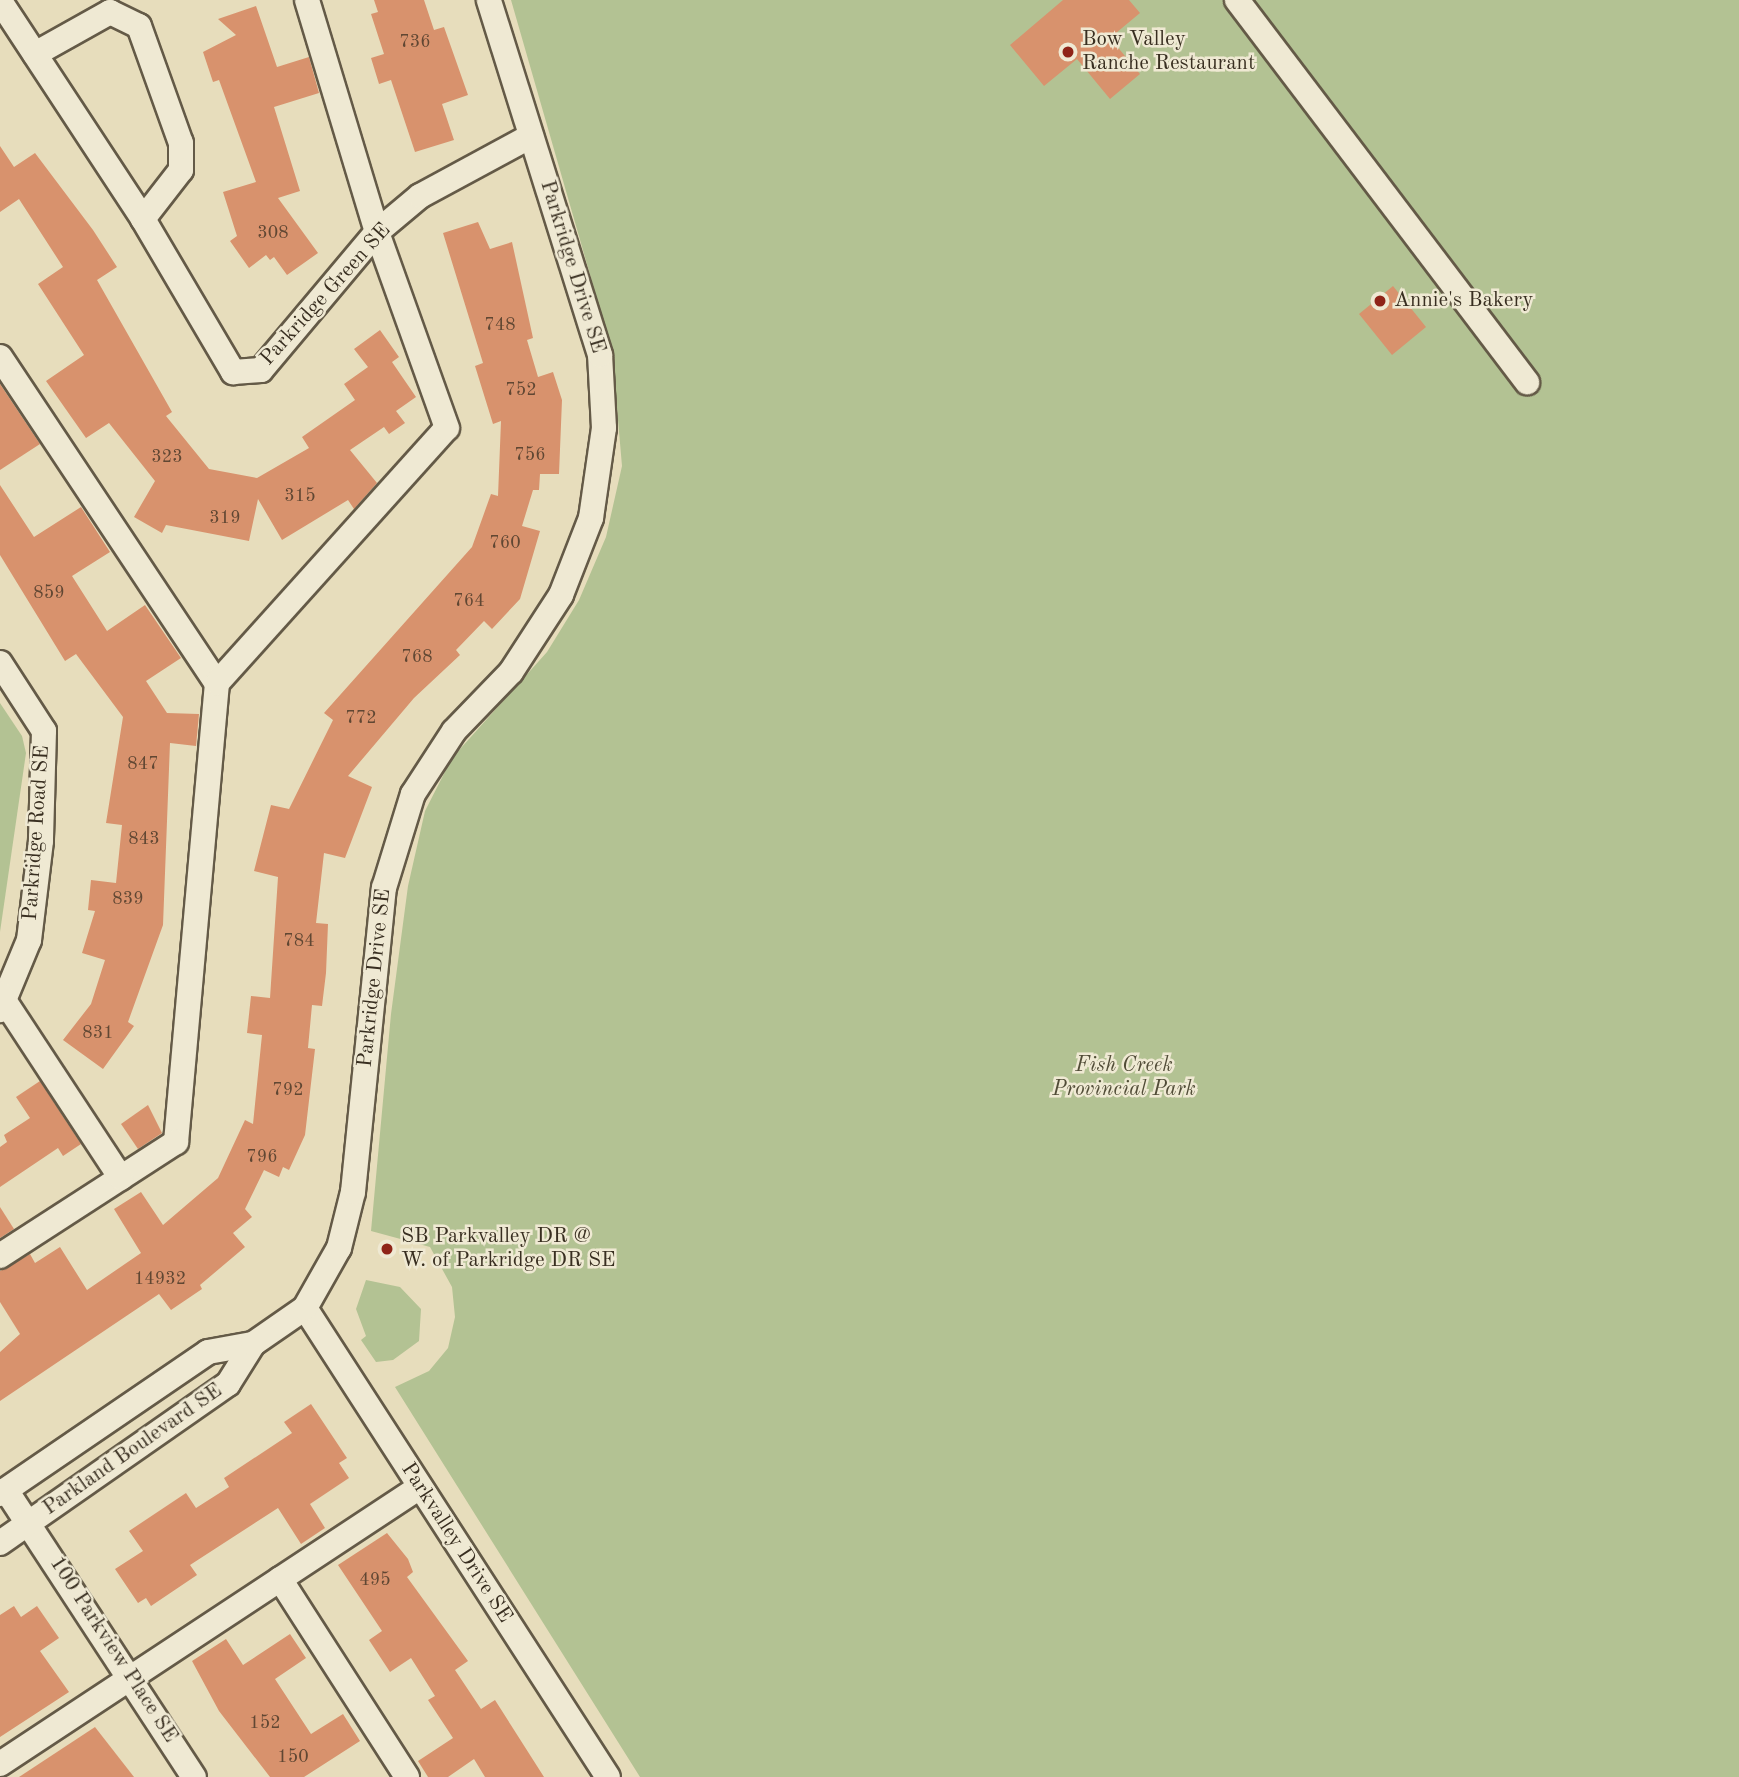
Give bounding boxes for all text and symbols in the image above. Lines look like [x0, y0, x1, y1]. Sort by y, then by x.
place label: Bow Valley Ranche Restaurant [1082, 27, 1255, 77]
house number: 736 [399, 31, 431, 53]
marker: Bow Valley Ranche Restaurant [1060, 44, 1076, 60]
street label: Parkridge Drive SE [534, 178, 610, 356]
street label: Parkridge Green SE [255, 219, 397, 371]
house number: 308 [257, 222, 289, 244]
place label: Annie's Bakery [1394, 288, 1533, 314]
marker: Annie's Bakery [1372, 293, 1388, 309]
house number: 748 [484, 314, 516, 336]
house number: 752 [505, 379, 537, 401]
house number: 756 [514, 444, 546, 466]
house number: 323 [151, 446, 183, 468]
house number: 315 [284, 485, 316, 507]
house number: 319 [209, 507, 241, 529]
house number: 760 [489, 532, 521, 554]
house number: 859 [33, 582, 65, 604]
house number: 764 [453, 590, 485, 612]
house number: 768 [401, 646, 433, 668]
house number: 772 [345, 707, 377, 729]
street label: Parkridge Road SE [18, 745, 56, 921]
house number: 847 [127, 753, 159, 775]
house number: 843 [128, 828, 160, 850]
house number: 839 [112, 888, 144, 910]
street label: Parkridge Drive SE [353, 888, 397, 1068]
house number: 784 [283, 930, 315, 952]
house number: 831 [82, 1022, 114, 1044]
park label: Fish Creek Provincial Park [1052, 1053, 1196, 1103]
house number: 792 [272, 1079, 304, 1101]
house number: 796 [246, 1146, 278, 1168]
place label: SB Parkvalley DR @ W. of Parkridge DR SE [401, 1224, 615, 1274]
marker: SB Parkvalley DR @ W. of Parkridge DR SE [379, 1241, 395, 1257]
house number: 14932 [134, 1268, 186, 1290]
street label: Parkland Boulevard SE [39, 1379, 227, 1521]
street label: Parkvalley Drive SE [395, 1458, 517, 1628]
street label: 100 Parkview Place SE [43, 1552, 183, 1748]
house number: 495 [359, 1569, 391, 1591]
house number: 152 [249, 1712, 281, 1734]
house number: 150 [277, 1746, 309, 1768]

